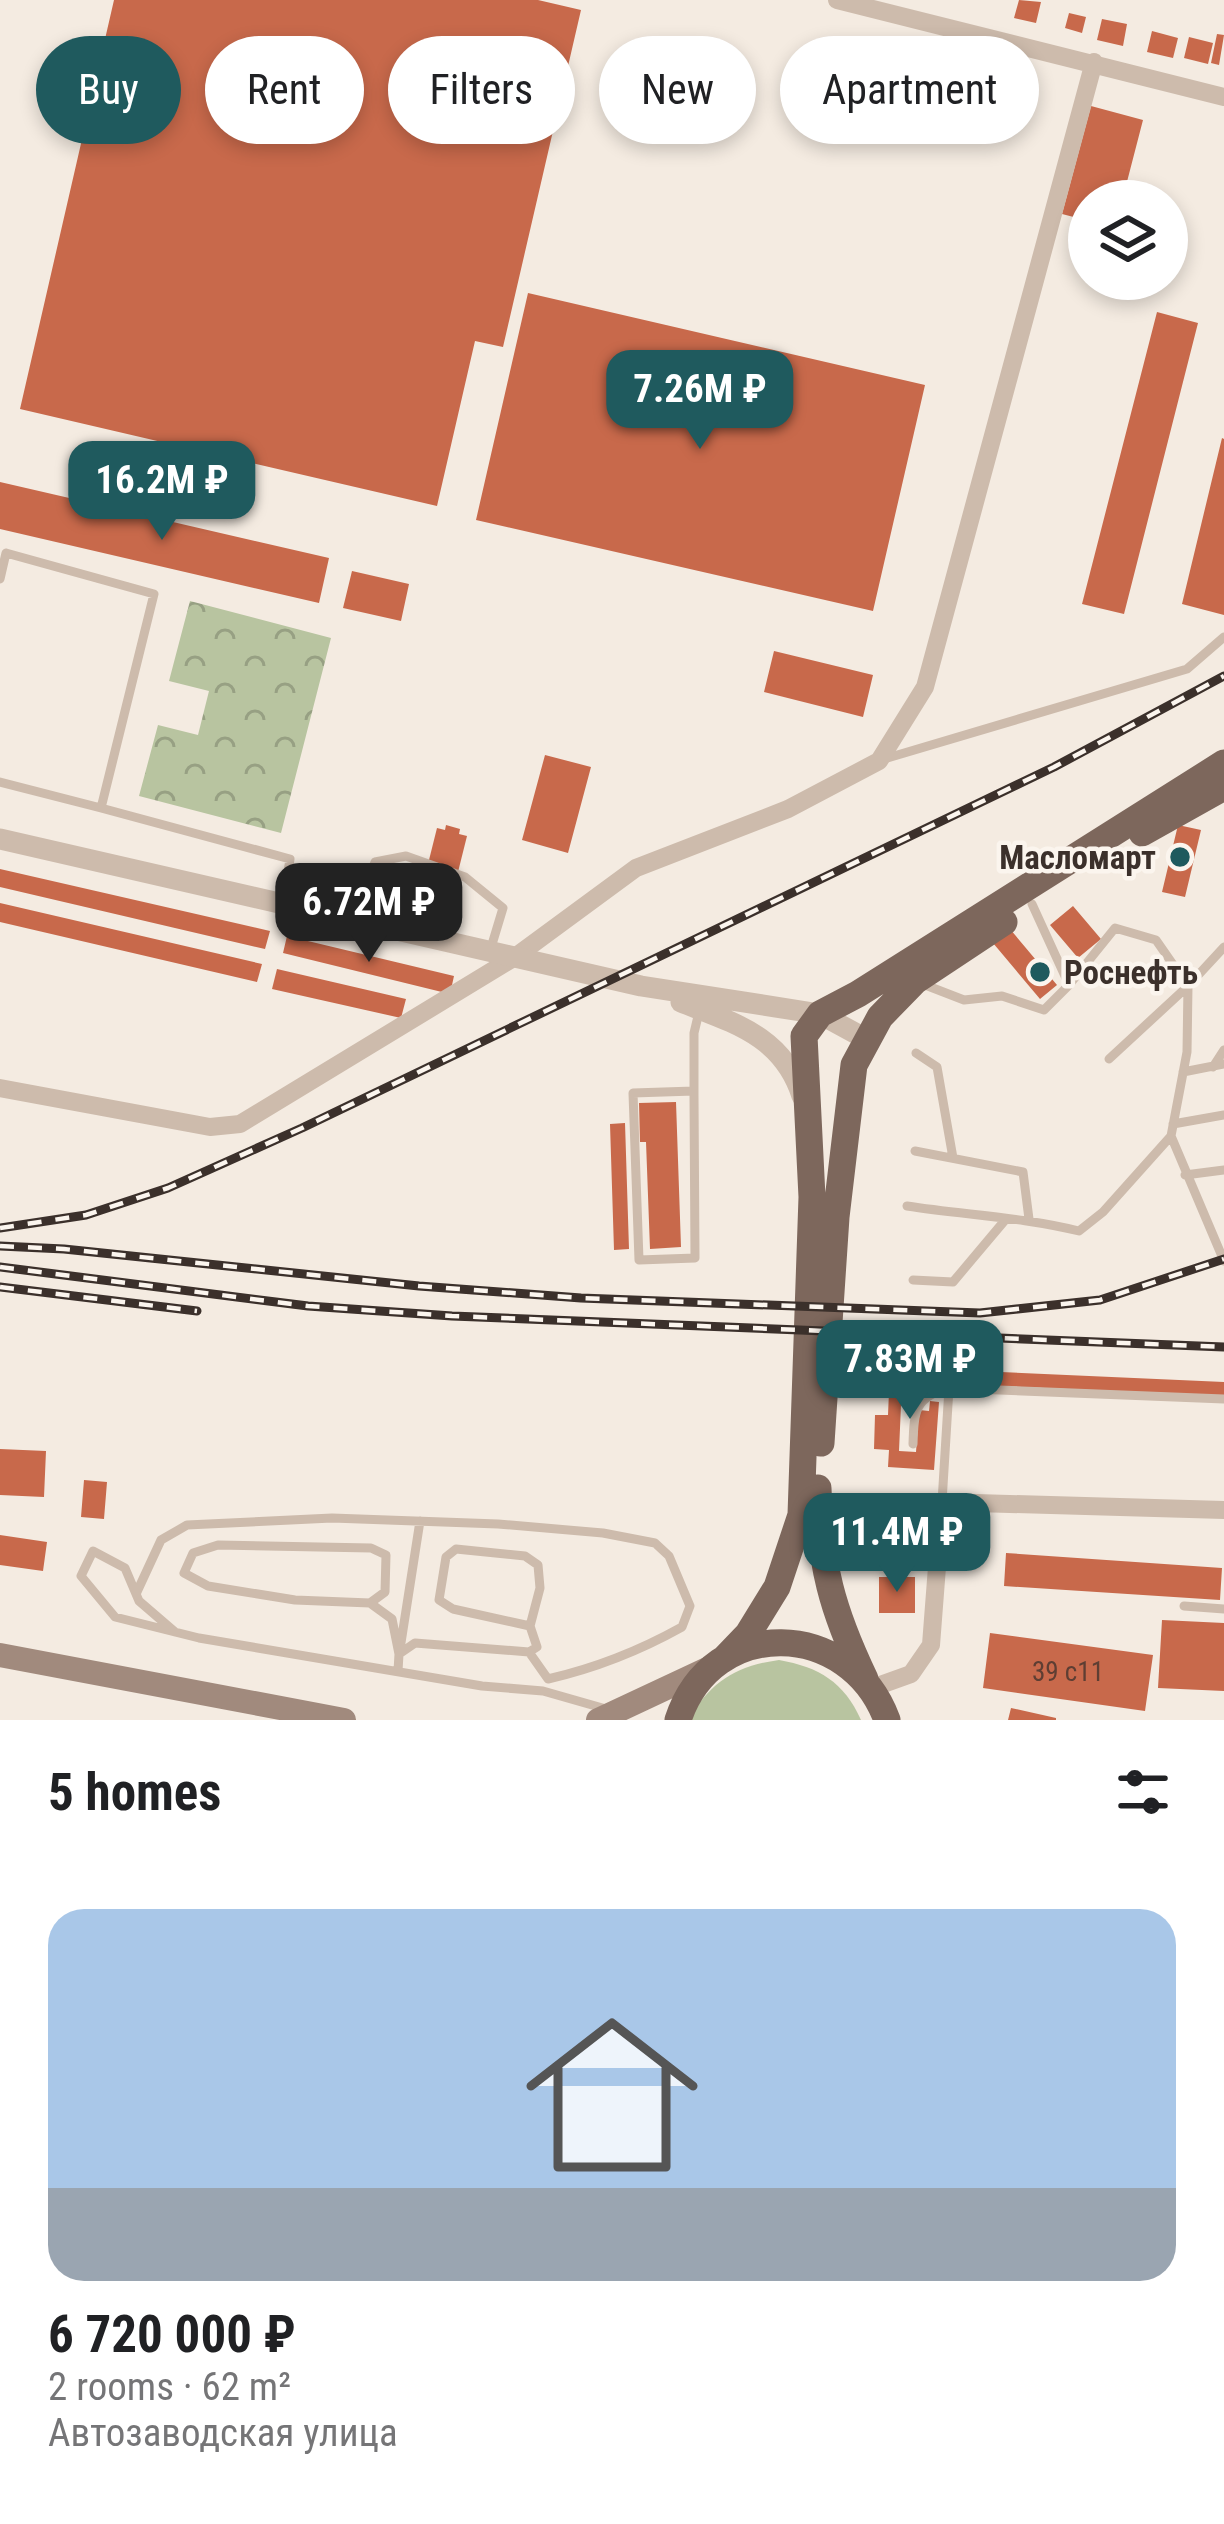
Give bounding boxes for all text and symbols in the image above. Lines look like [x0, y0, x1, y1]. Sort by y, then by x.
chip: Buy [36, 36, 181, 144]
chip: Rent [205, 36, 364, 144]
chip: Filters [388, 36, 575, 144]
chip: New [599, 36, 756, 144]
chip: Apartment [780, 36, 1039, 144]
map controls [1068, 180, 1188, 300]
button: layers [1068, 180, 1188, 300]
pin: 7.26M ₽ [589, 350, 811, 452]
text: 7.26M ₽ [633, 366, 767, 412]
pin: 16.2M ₽ [51, 441, 273, 543]
text: 16.2M ₽ [95, 457, 229, 503]
place label: Масломарт [999, 838, 1156, 877]
marker: Масломарт [1167, 844, 1193, 870]
pin: 6.72M ₽ [258, 863, 480, 965]
text: 6.72M ₽ [302, 879, 436, 925]
place label: Роснефть [1064, 953, 1198, 992]
marker: Роснефть [1027, 959, 1053, 985]
pin: 7.83M ₽ [799, 1320, 1021, 1422]
text: 7.83M ₽ [843, 1336, 977, 1382]
pin: 11.4M ₽ [786, 1493, 1008, 1595]
text: 11.4M ₽ [830, 1509, 964, 1555]
house number: 39 с11 [1032, 1656, 1104, 1688]
icon: filters [1110, 1759, 1176, 1825]
text: 5 homes [48, 1763, 221, 1822]
icon: home [504, 1987, 720, 2203]
text: 6 720 000 ₽ [48, 2305, 296, 2364]
text: 2 rooms · 62 m² [48, 2364, 291, 2410]
text: Автозаводская улица [48, 2410, 398, 2456]

